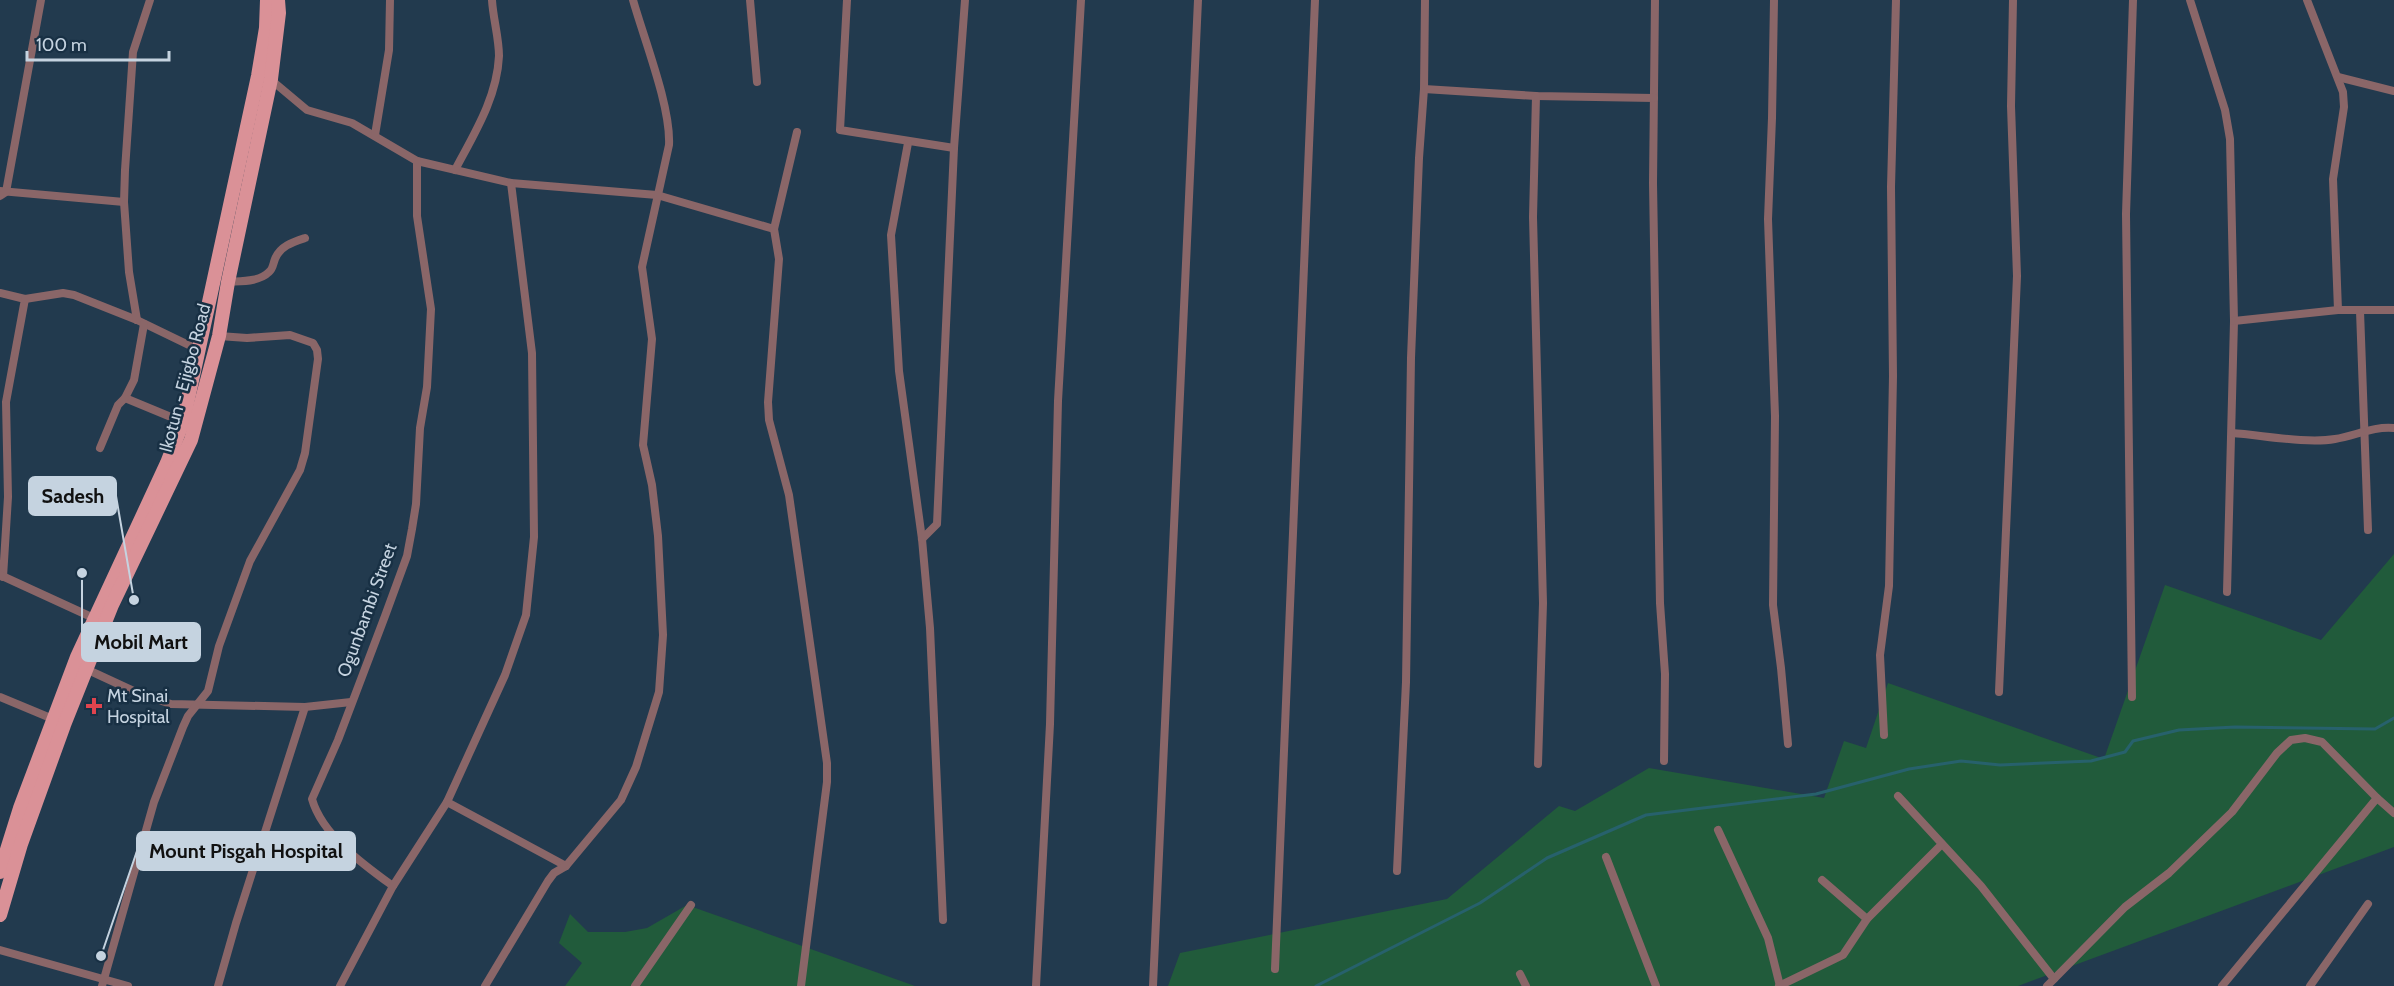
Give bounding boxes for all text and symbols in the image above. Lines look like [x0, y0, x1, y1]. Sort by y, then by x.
scale bar [27, 24, 170, 62]
text: 100 m [36, 34, 87, 56]
street label: Ikotun - Ejigbo Road [155, 301, 215, 455]
callout: Sadesh [29, 477, 116, 515]
text: Sadesh [42, 484, 104, 508]
street label: Ogunbambi Street [333, 540, 401, 680]
callout: Mobil Mart [82, 623, 200, 661]
text: Mobil Mart [94, 630, 188, 654]
place label: Mt Sinai Hospital [107, 685, 170, 728]
marker: Mt Sinai Hospital [85, 697, 103, 715]
callout: Mount Pisgah Hospital [137, 832, 355, 870]
text: Mount Pisgah Hospital [149, 839, 343, 863]

